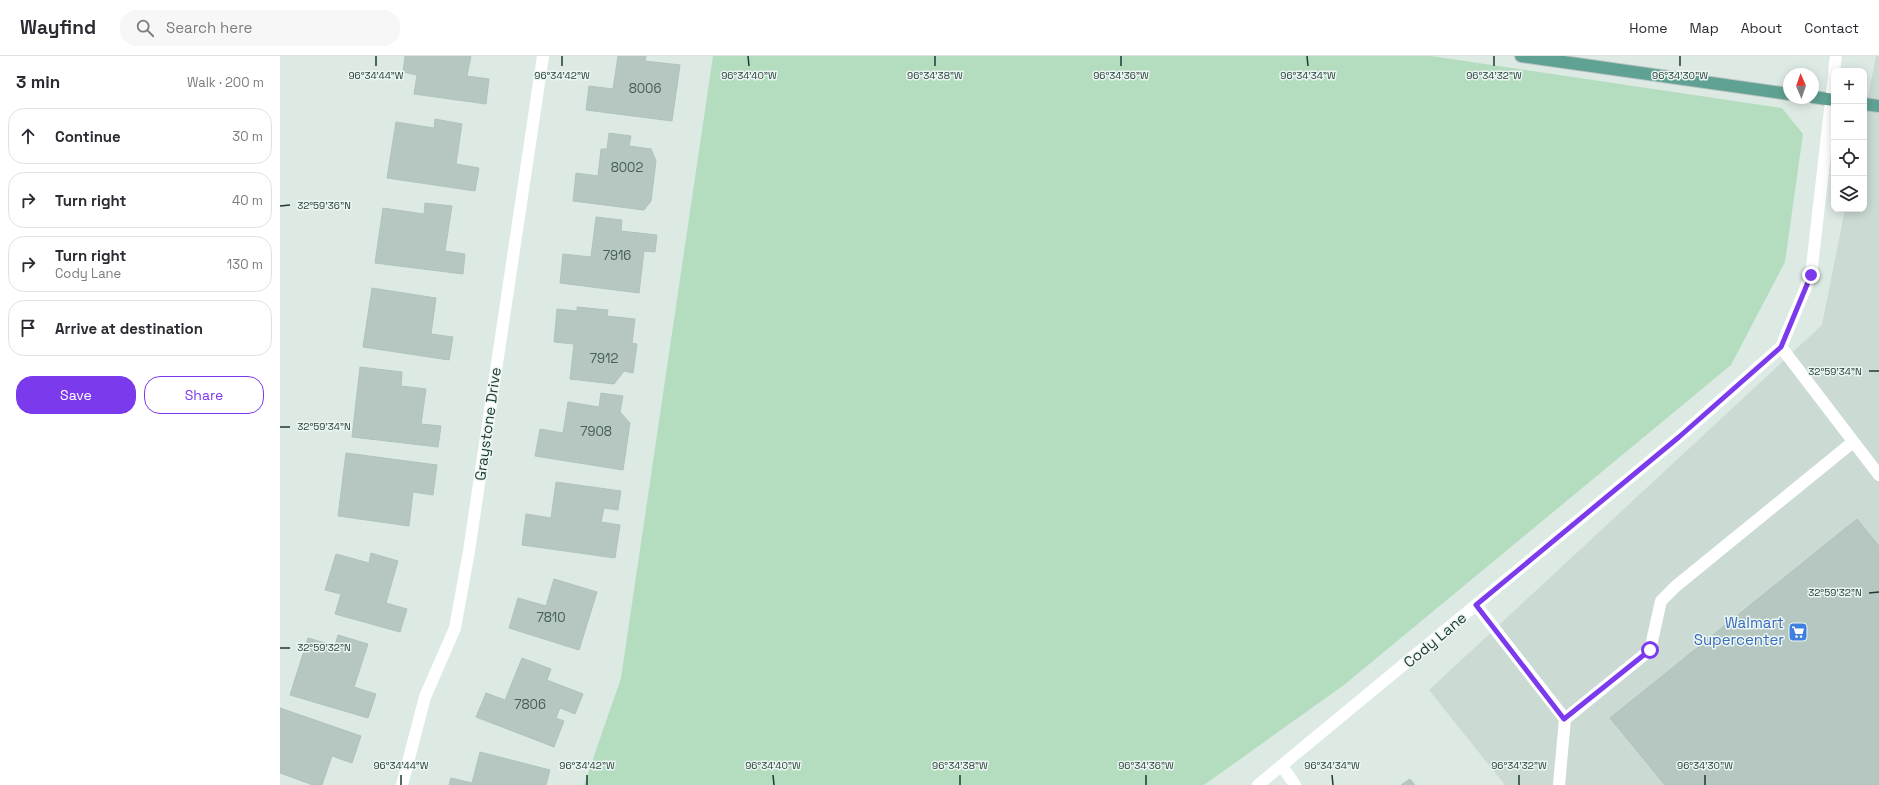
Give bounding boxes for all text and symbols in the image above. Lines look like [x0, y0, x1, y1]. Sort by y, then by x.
search box [120, 10, 400, 46]
text: Wayfind [20, 15, 96, 40]
icon: search [134, 17, 156, 39]
text: Search here [166, 18, 252, 37]
text: Home [1629, 19, 1667, 37]
text: Map [1689, 19, 1719, 37]
text: About [1741, 19, 1782, 37]
text: Contact [1804, 19, 1859, 37]
north arrow [1783, 68, 1819, 104]
map controls [1831, 68, 1867, 212]
button: + [1831, 68, 1867, 104]
text: 96°34'44"W [348, 69, 404, 82]
text: 96°34'42"W [534, 69, 590, 82]
text: 96°34'40"W [721, 69, 777, 82]
text: 96°34'38"W [907, 69, 963, 82]
text: 96°34'36"W [1093, 69, 1149, 82]
text: 96°34'34"W [1280, 69, 1336, 82]
text: 96°34'32"W [1466, 69, 1522, 82]
text: 96°34'30"W [1652, 69, 1708, 82]
text: 3 min [16, 71, 60, 93]
text: Walk · 200 m [187, 74, 264, 91]
house number: 8006 [629, 80, 661, 97]
button: − [1831, 104, 1867, 140]
icon: ahead [17, 125, 39, 147]
text: Continue [55, 127, 121, 146]
text: 30 m [232, 128, 263, 145]
button: locate [1831, 140, 1867, 176]
house number: 8002 [611, 159, 643, 176]
button: layers [1831, 176, 1867, 212]
icon: right [17, 189, 39, 211]
text: Turn right [55, 191, 126, 210]
text: 40 m [232, 192, 263, 209]
text: 32°59'36"N [297, 199, 351, 212]
text: Turn right [55, 246, 126, 265]
house number: 7916 [603, 247, 631, 264]
icon: right [17, 253, 39, 275]
text: 130 m [227, 256, 263, 273]
text: Cody Lane [55, 265, 121, 282]
route end [1802, 266, 1820, 284]
icon: arrive [17, 317, 39, 339]
text: Arrive at destination [55, 319, 203, 338]
house number: 7912 [590, 350, 618, 367]
text: 32°59'34"N [1808, 365, 1862, 378]
street label: Graystone Drive [470, 366, 505, 482]
button: Save [16, 376, 136, 414]
button: Share [144, 376, 264, 414]
text: 32°59'34"N [297, 420, 351, 433]
house number: 7908 [580, 423, 612, 440]
text: 32°59'32"N [1808, 586, 1862, 599]
street label: Cody Lane [1399, 608, 1470, 671]
house number: 7810 [536, 609, 566, 626]
place label: Walmart Supercenter [1694, 613, 1784, 649]
supermarket icon: Walmart Supercenter [1787, 621, 1809, 643]
text: 32°59'32"N [297, 641, 351, 654]
route start [1641, 641, 1659, 659]
house number: 7806 [514, 696, 546, 713]
text: 96°34'44"W [373, 759, 429, 772]
text: 96°34'42"W [559, 759, 615, 772]
text: 96°34'40"W [745, 759, 801, 772]
text: 96°34'38"W [932, 759, 988, 772]
text: 96°34'36"W [1118, 759, 1174, 772]
text: 96°34'34"W [1304, 759, 1360, 772]
text: 96°34'32"W [1491, 759, 1547, 772]
text: 96°34'30"W [1677, 759, 1733, 772]

